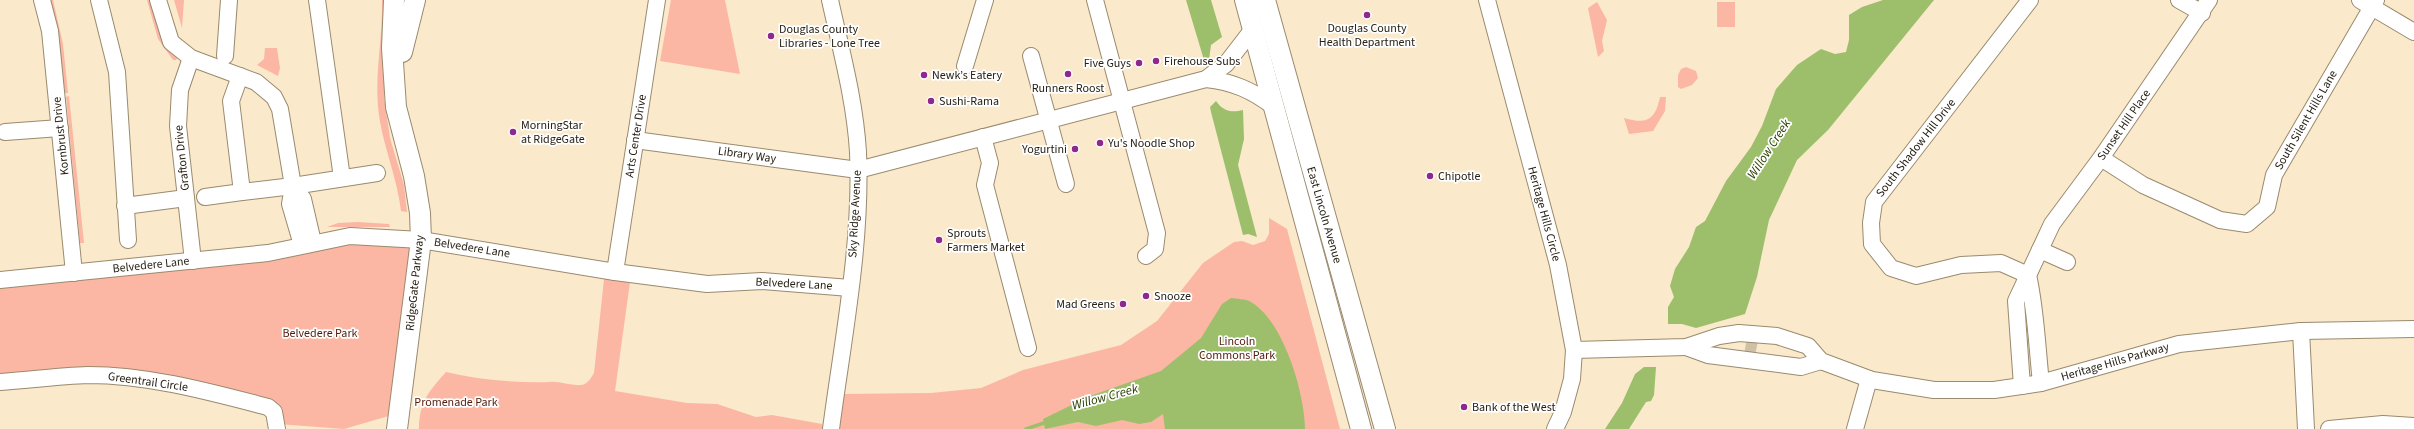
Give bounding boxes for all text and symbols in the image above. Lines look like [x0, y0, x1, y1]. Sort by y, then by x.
marker: Douglas County Health Department [1362, 10, 1372, 20]
place label: Douglas County Health Department [1319, 20, 1415, 51]
place label: Douglas County Libraries - Lone Tree [779, 21, 880, 52]
marker: Douglas County Libraries - Lone Tree [766, 31, 776, 41]
place label: Firehouse Subs [1164, 53, 1240, 70]
place label: Five Guys [1084, 55, 1131, 72]
marker: Firehouse Subs [1151, 56, 1161, 66]
marker: Five Guys [1134, 58, 1144, 68]
place label: Newk’s Eatery [932, 67, 1003, 84]
street label: South Silent Hills Lane [2271, 67, 2342, 173]
marker: Runners Roost [1063, 69, 1073, 79]
marker: Newk’s Eatery [919, 70, 929, 80]
place label: Runners Roost [1032, 80, 1104, 97]
street label: Sunset Hill Place [2093, 86, 2155, 164]
street label: Arts Center Drive [621, 93, 651, 179]
place label: Sushi-Rama [939, 93, 999, 110]
street label: South Shadow Hill Drive [1872, 95, 1960, 201]
street label: Kornbrust Drive [48, 96, 74, 176]
marker: Sushi-Rama [926, 96, 936, 106]
water label: Willow Creek [1743, 115, 1795, 182]
place label: MorningStar at RidgeGate [521, 117, 585, 148]
street label: Grafton Drive [170, 124, 194, 192]
marker: MorningStar at RidgeGate [508, 127, 518, 137]
place label: Yu's Noodle Shop [1107, 135, 1195, 152]
marker: Yu's Noodle Shop [1095, 138, 1105, 148]
place label: Yogurtini [1021, 141, 1067, 158]
street label: Library Way [717, 142, 778, 168]
marker: Yogurtini [1070, 144, 1080, 154]
street label: East Lincoln Avenue [1302, 165, 1346, 265]
street label: Heritage Hills Circle [1523, 165, 1565, 263]
place label: Chipotle [1438, 168, 1480, 185]
street label: Sky Ridge Avenue [844, 170, 866, 258]
marker: Chipotle [1425, 171, 1435, 181]
place label: Sprouts Farmers Market [947, 225, 1025, 256]
street label: RidgeGate Parkway [402, 234, 429, 332]
street label: Belvedere Lane [433, 234, 511, 262]
marker: Sprouts Farmers Market [934, 235, 944, 245]
street label: Belvedere Lane [112, 253, 190, 277]
street label: Belvedere Lane [755, 273, 833, 295]
place label: Snooze [1154, 288, 1191, 305]
marker: Snooze [1141, 291, 1151, 301]
place label: Mad Greens [1056, 296, 1115, 313]
marker: Mad Greens [1118, 299, 1128, 309]
park label: Belvedere Park [282, 325, 358, 342]
park label: Lincoln Commons Park [1199, 333, 1275, 364]
street label: Heritage Hills Parkway [2059, 338, 2171, 386]
street label: Greentrail Circle [107, 368, 189, 396]
water label: Willow Creek [1070, 379, 1141, 414]
park label: Promenade Park [414, 394, 498, 411]
place label: Bank of the West [1472, 399, 1556, 416]
marker: Bank of the West [1459, 402, 1469, 412]

